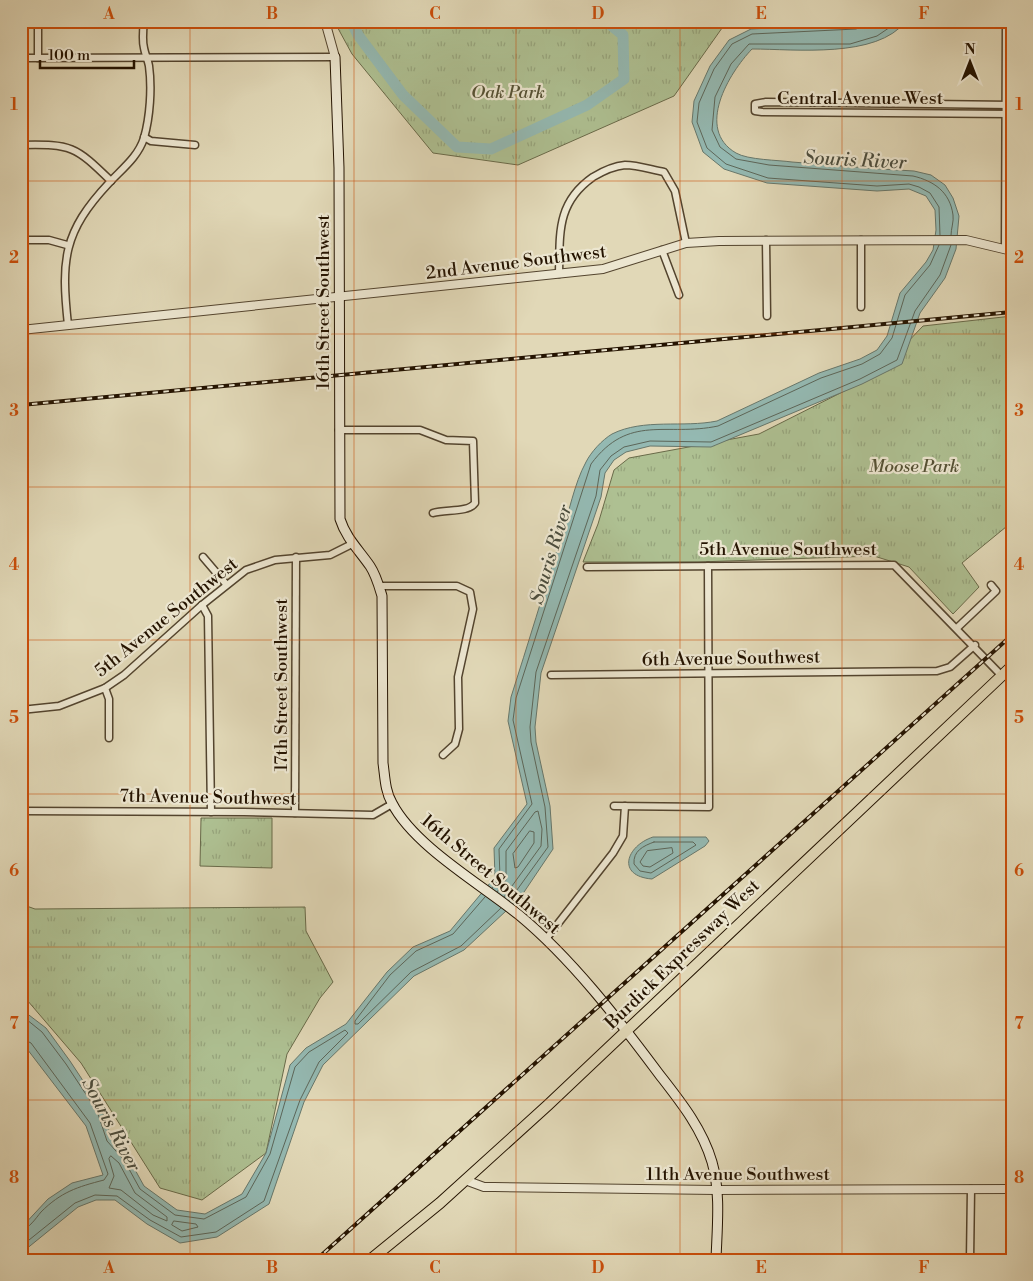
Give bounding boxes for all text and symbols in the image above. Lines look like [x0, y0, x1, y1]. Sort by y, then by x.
text: A [102, 4, 115, 24]
text: B [266, 4, 278, 24]
text: C [429, 4, 441, 24]
text: D [592, 4, 605, 24]
text: E [755, 4, 767, 24]
text: F [918, 4, 930, 24]
scale bar [40, 38, 134, 70]
north arrow [946, 38, 996, 88]
text: N [964, 41, 976, 59]
text: 100 m [48, 46, 90, 65]
park label: Oak Park [471, 81, 545, 104]
street label: Central Avenue West [777, 87, 944, 110]
text: 1 [10, 95, 18, 115]
text: 1 [1015, 95, 1023, 115]
water label: Souris River [803, 145, 908, 175]
street label: 16th Street Southwest [312, 214, 335, 390]
street label: 2nd Avenue Southwest [424, 240, 608, 285]
text: 2 [9, 248, 19, 268]
text: 2 [1014, 248, 1024, 268]
text: 3 [9, 401, 19, 421]
text: 3 [1014, 401, 1024, 421]
park label: Moose Park [869, 455, 959, 478]
water label: Souris River [524, 501, 578, 607]
street label: 5th Avenue Southwest [699, 538, 877, 561]
street label: 5th Avenue Southwest [90, 552, 243, 682]
text: 4 [9, 555, 20, 575]
text: 4 [1014, 555, 1025, 575]
street label: 17th Street Southwest [270, 598, 293, 772]
street label: 6th Avenue Southwest [641, 645, 821, 672]
text: 5 [9, 708, 19, 728]
text: 5 [1014, 708, 1024, 728]
street label: 7th Avenue Southwest [119, 784, 297, 811]
street label: 16th Street Southwest [416, 809, 566, 940]
text: 6 [9, 861, 19, 881]
text: 6 [1014, 861, 1024, 881]
street label: Burdick Expressway West [599, 874, 765, 1035]
text: 7 [9, 1014, 19, 1034]
text: 7 [1014, 1014, 1024, 1034]
water label: Souris River [76, 1073, 146, 1176]
street label: 11th Avenue Southwest [646, 1163, 831, 1186]
text: 8 [9, 1168, 19, 1188]
text: 8 [1014, 1168, 1024, 1188]
text: A [102, 1258, 115, 1278]
text: B [266, 1258, 278, 1278]
text: C [429, 1258, 441, 1278]
text: D [592, 1258, 605, 1278]
text: E [755, 1258, 767, 1278]
text: F [918, 1258, 930, 1278]

